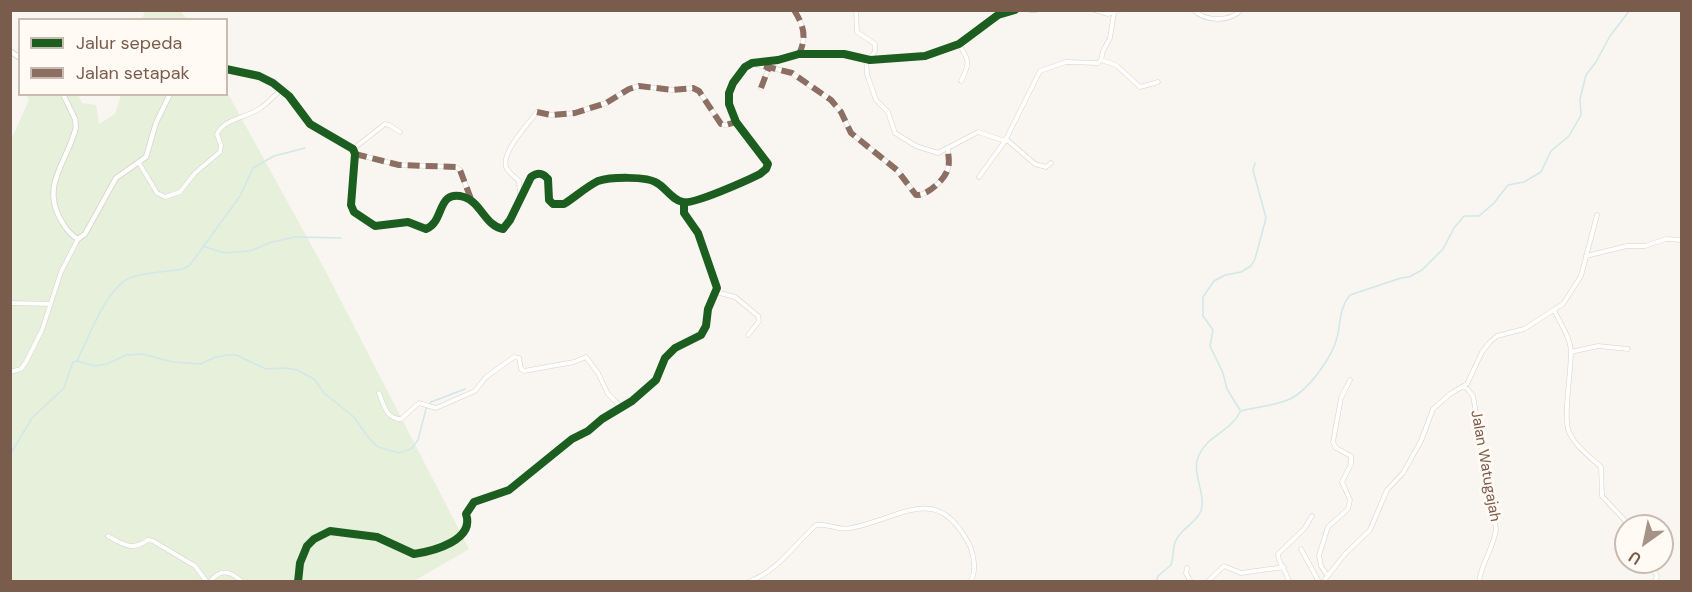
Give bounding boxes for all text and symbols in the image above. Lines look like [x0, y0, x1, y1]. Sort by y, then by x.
legend [18, 18, 228, 96]
text: Jalur sepeda [76, 31, 182, 55]
text: Jalan setapak [76, 61, 190, 85]
street label: Jalan Watugajah [1466, 409, 1504, 523]
north arrow [1614, 514, 1674, 574]
text: U [1625, 546, 1645, 570]

